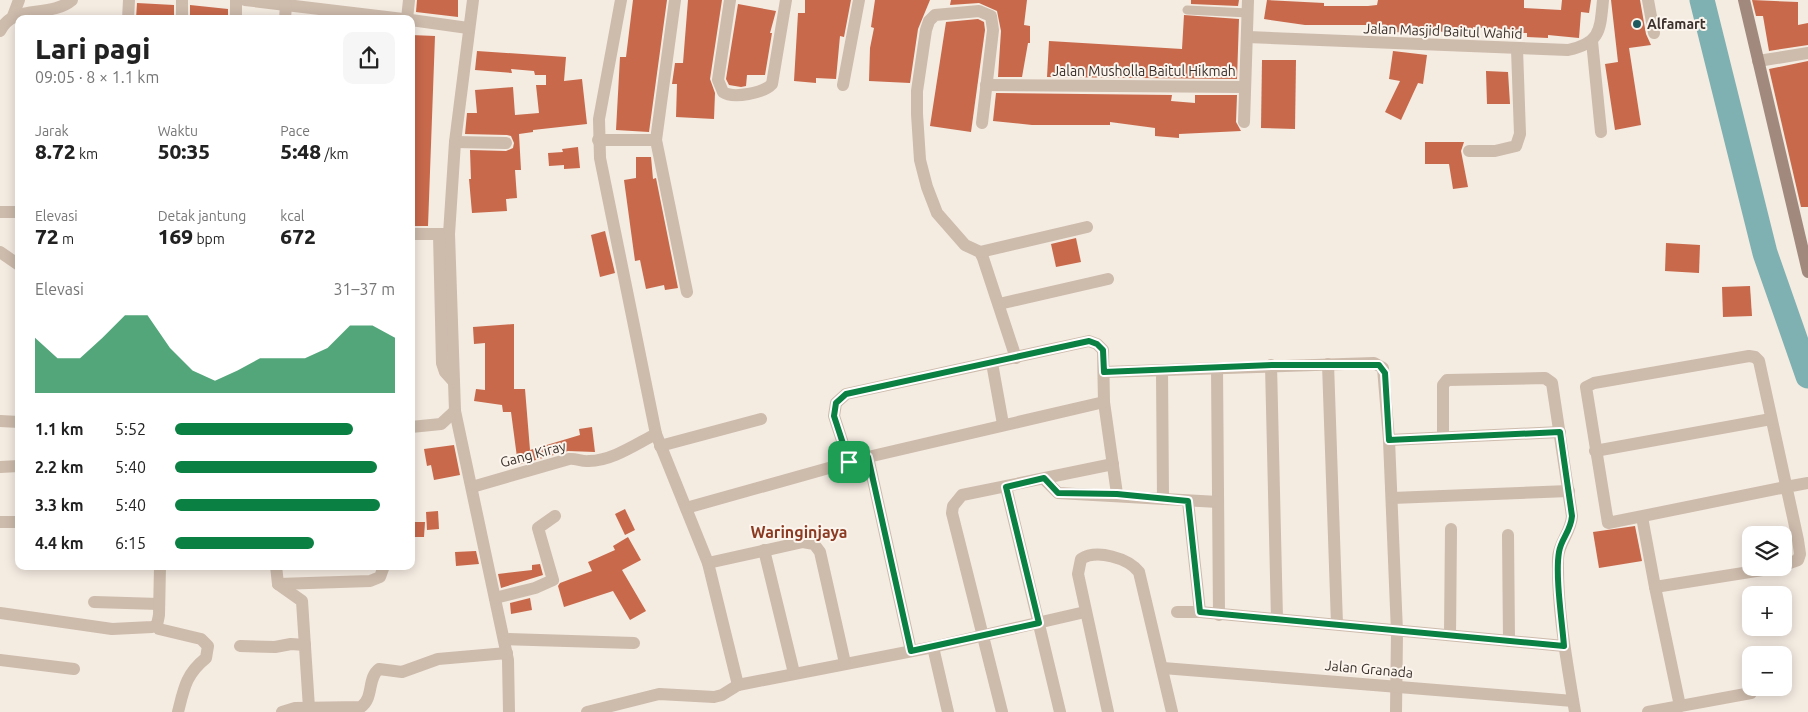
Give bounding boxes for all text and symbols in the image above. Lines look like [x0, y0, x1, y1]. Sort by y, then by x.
place label: Alfamart [1647, 16, 1706, 32]
marker: Alfamart [1631, 18, 1643, 30]
street label: Jalan Masjid Baitul Wahid [1363, 20, 1523, 42]
button: share [343, 32, 395, 84]
text: Lari pagi [35, 33, 150, 64]
street label: Jalan Musholla Baitul Hikmah [1052, 63, 1236, 79]
text: 09:05 · 8 × 1.1 km [35, 68, 159, 86]
text: Jarak [35, 123, 69, 139]
text: Waktu [158, 123, 198, 139]
text: Pace [280, 123, 310, 139]
text: 8.72 [35, 139, 76, 163]
text: 50:35 [158, 139, 210, 163]
text: 5:48 [280, 139, 321, 163]
text: km [76, 146, 98, 162]
text: /km [321, 146, 349, 162]
text: Elevasi [35, 208, 78, 224]
text: Detak jantung [158, 208, 246, 224]
text: kcal [280, 208, 305, 224]
text: 72 [35, 224, 59, 248]
text: 169 [158, 224, 193, 248]
text: 672 [280, 224, 316, 248]
text: m [59, 231, 74, 247]
text: bpm [193, 231, 225, 247]
text: Elevasi [35, 280, 84, 298]
text: 31–37 m [333, 280, 395, 298]
text: 1.1 km [35, 420, 84, 438]
text: 5:52 [115, 420, 146, 438]
street label: Gang Kiray [498, 438, 568, 470]
pin [828, 441, 870, 483]
icon: arrive [835, 448, 863, 476]
text: 2.2 km [35, 458, 84, 476]
text: 5:40 [115, 458, 146, 476]
text: 3.3 km [35, 496, 84, 514]
text: 5:40 [115, 496, 146, 514]
district label: Waringinjaya [750, 523, 848, 541]
map controls [1742, 526, 1792, 696]
button: layers [1742, 526, 1792, 576]
text: 4.4 km [35, 534, 84, 552]
text: 6:15 [115, 534, 146, 552]
button: + [1742, 586, 1792, 636]
button: − [1742, 646, 1792, 696]
street label: Jalan Granada [1324, 657, 1414, 681]

